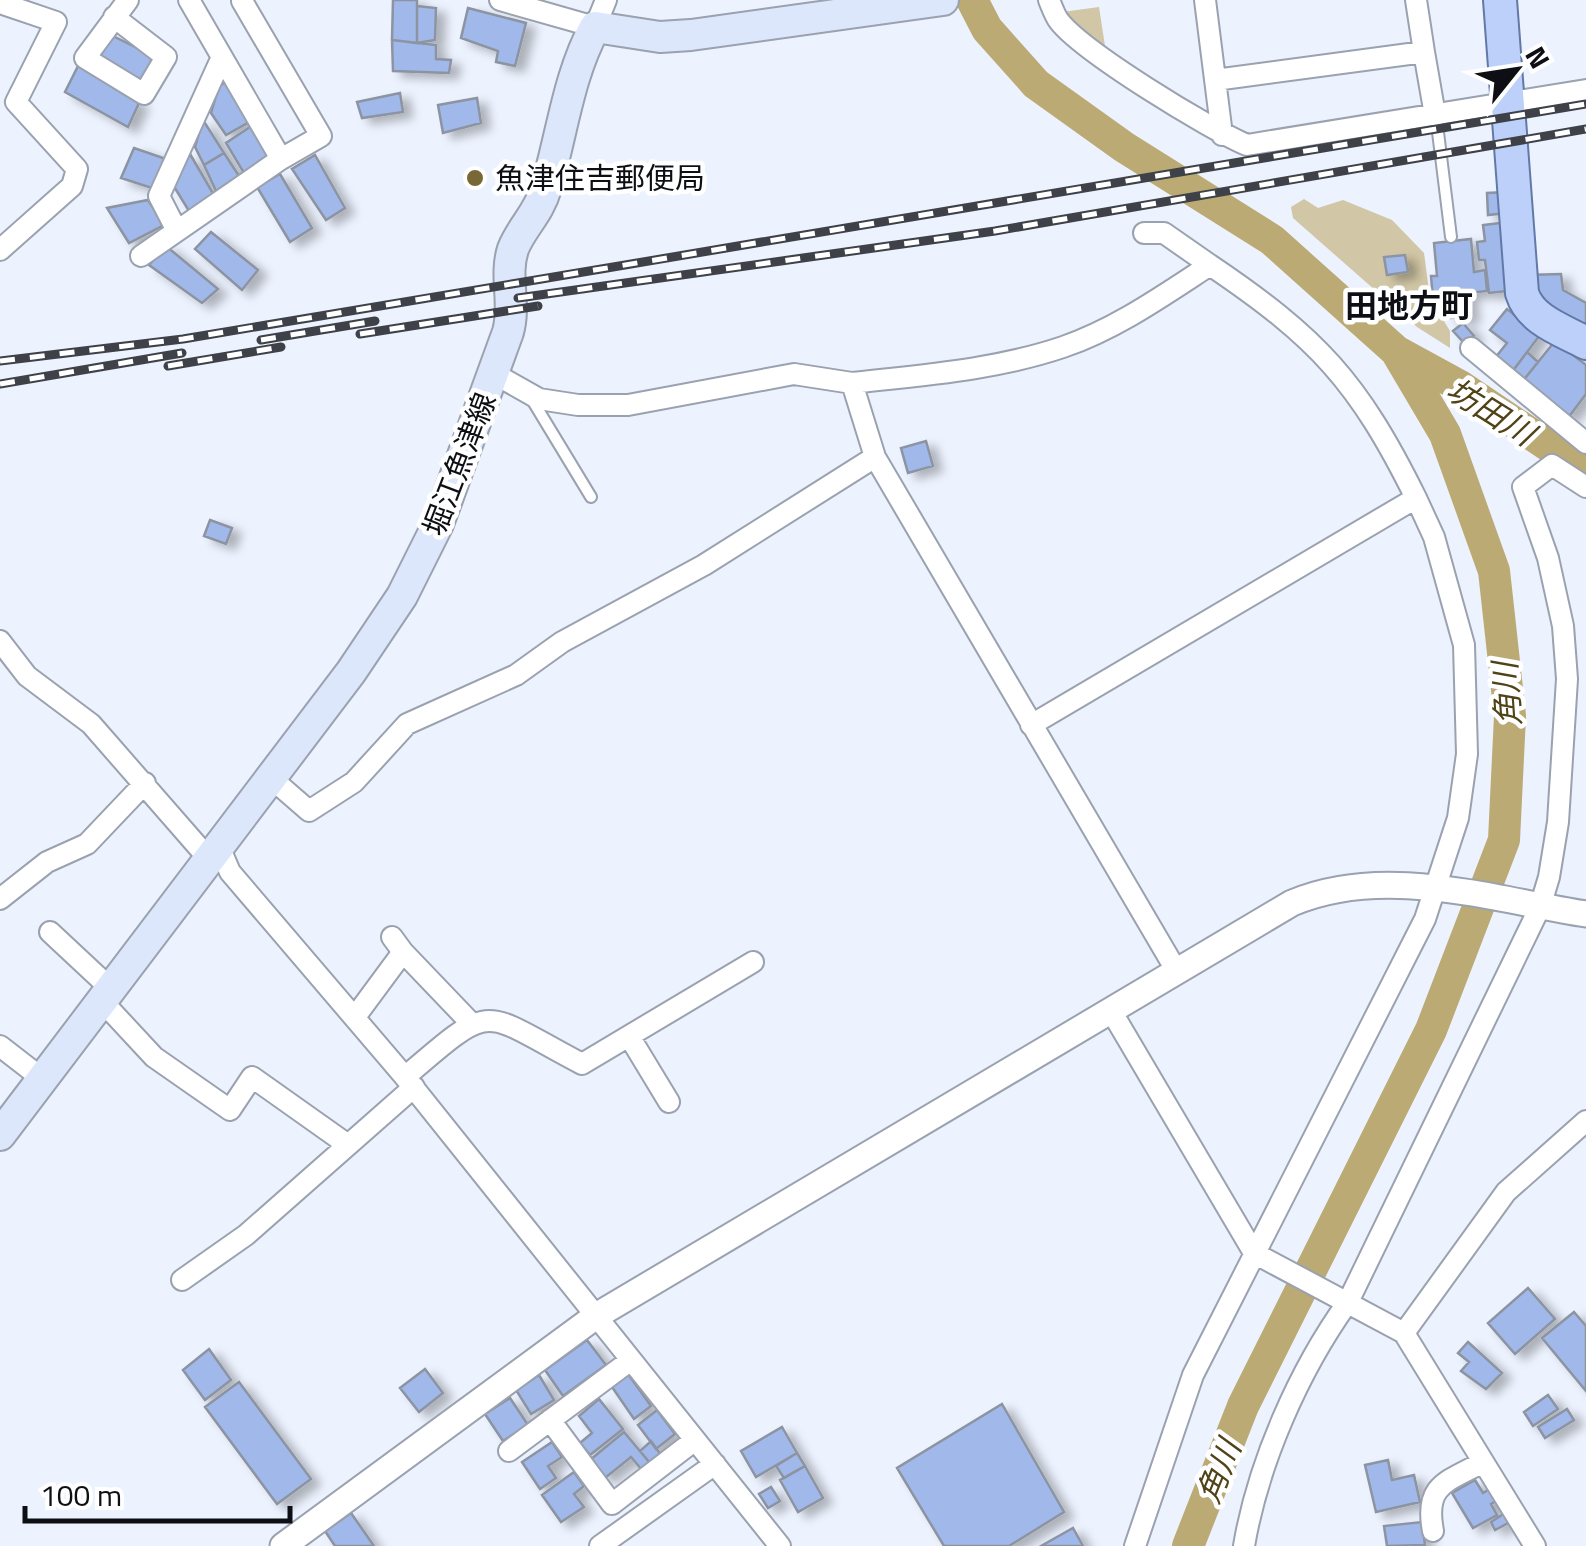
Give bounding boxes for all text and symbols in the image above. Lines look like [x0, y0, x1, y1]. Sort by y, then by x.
north arrow [1466, 20, 1566, 120]
text: N [1515, 38, 1562, 76]
place label: 魚津住吉郵便局 [495, 155, 705, 201]
marker: 魚津住吉郵便局 [464, 167, 486, 189]
district label: 田地方町 [1345, 281, 1473, 329]
water label: 坊田川 [1438, 365, 1547, 458]
street label: 堀江魚津線 [411, 386, 507, 542]
water label: 角川 [1480, 657, 1532, 728]
water label: 角川 [1184, 1430, 1253, 1510]
scale bar [25, 1461, 290, 1523]
text: 100 m [40, 1472, 122, 1518]

